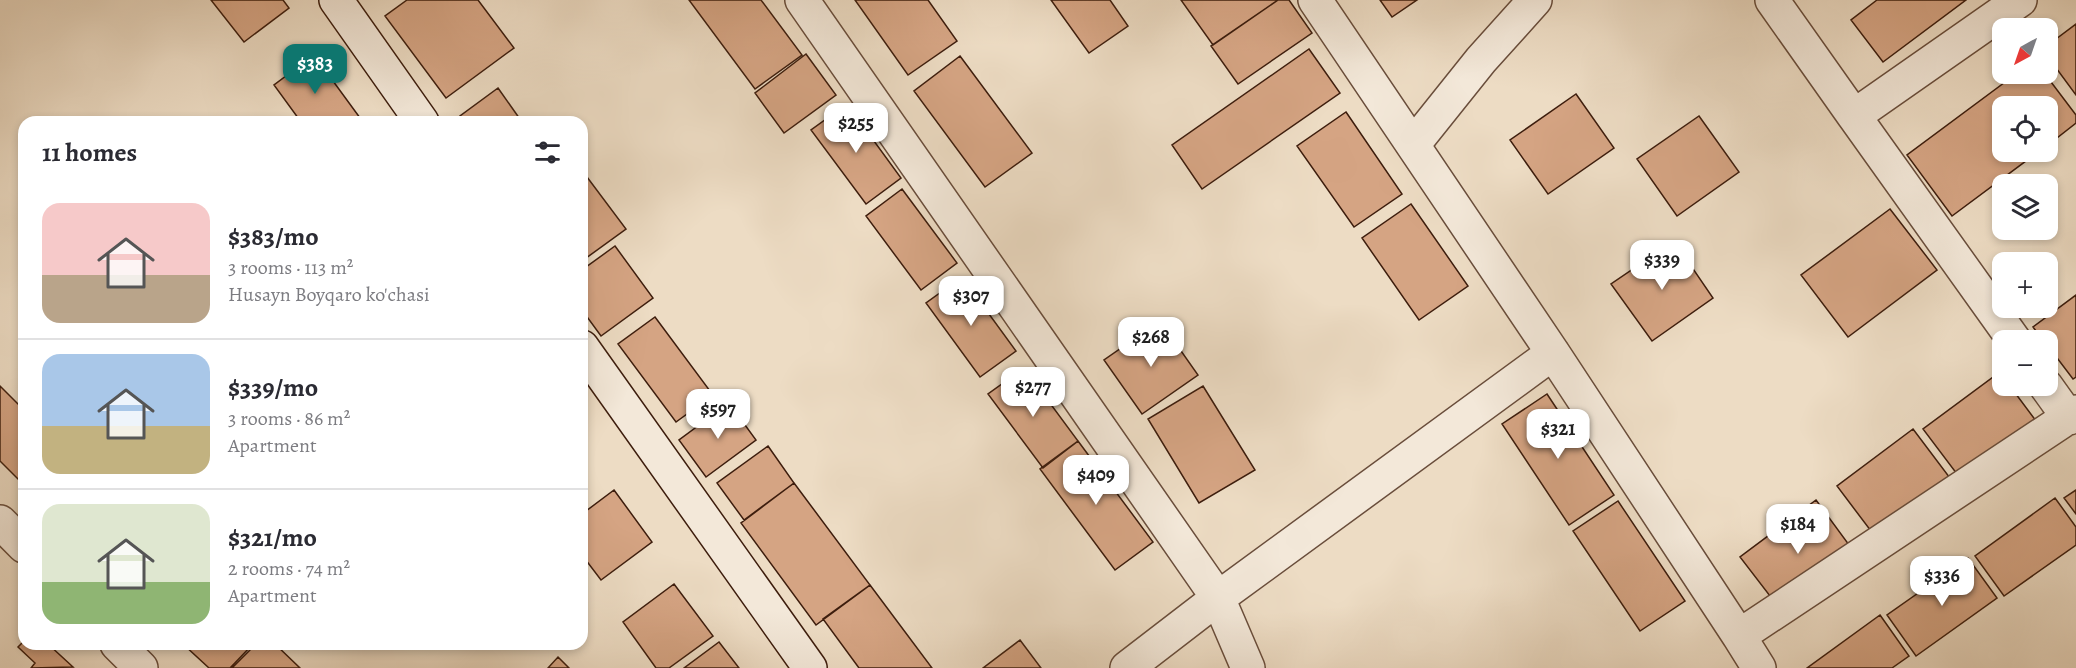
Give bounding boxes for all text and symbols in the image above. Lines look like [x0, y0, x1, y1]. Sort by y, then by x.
north arrow [1992, 18, 2058, 84]
map controls [1992, 18, 2058, 396]
pin: $383 [279, 44, 351, 95]
text: $383 [297, 50, 333, 77]
button: locate [1992, 96, 2058, 162]
pin: $255 [820, 103, 892, 154]
text: $255 [838, 109, 874, 136]
text: 11 homes [42, 135, 137, 170]
icon: filters [531, 136, 564, 169]
button: layers [1992, 174, 2058, 240]
text: $383/mo [228, 219, 319, 254]
icon: home [90, 227, 162, 299]
pin: $339 [1626, 240, 1698, 291]
text: $339 [1644, 246, 1680, 273]
button: + [1992, 252, 2058, 318]
text: 3 rooms · 113 m² [228, 254, 353, 281]
pin: $307 [935, 276, 1007, 327]
text: Husayn Boyqaro ko'chasi [228, 281, 430, 308]
text: $307 [953, 282, 989, 309]
pin: $268 [1115, 317, 1187, 368]
text: $268 [1132, 323, 1170, 350]
button: − [1992, 330, 2058, 396]
pin: $277 [997, 367, 1069, 418]
text: $339/mo [228, 370, 318, 405]
text: $277 [1015, 373, 1051, 400]
icon: home [90, 378, 162, 450]
pin: $597 [682, 389, 754, 440]
text: $597 [700, 395, 736, 422]
text: 3 rooms · 86 m² [228, 405, 350, 432]
pin: $321 [1522, 409, 1594, 460]
text: $321 [1541, 415, 1575, 442]
text: Apartment [228, 432, 317, 459]
pin: $409 [1060, 455, 1132, 506]
text: $409 [1077, 461, 1115, 488]
pin: $184 [1762, 504, 1834, 555]
text: $184 [1780, 510, 1816, 537]
text: $321/mo [228, 520, 317, 555]
icon: home [90, 528, 162, 600]
text: 2 rooms · 74 m² [228, 555, 350, 582]
pin: $336 [1906, 556, 1978, 607]
text: $336 [1924, 562, 1960, 589]
text: Apartment [228, 582, 317, 609]

